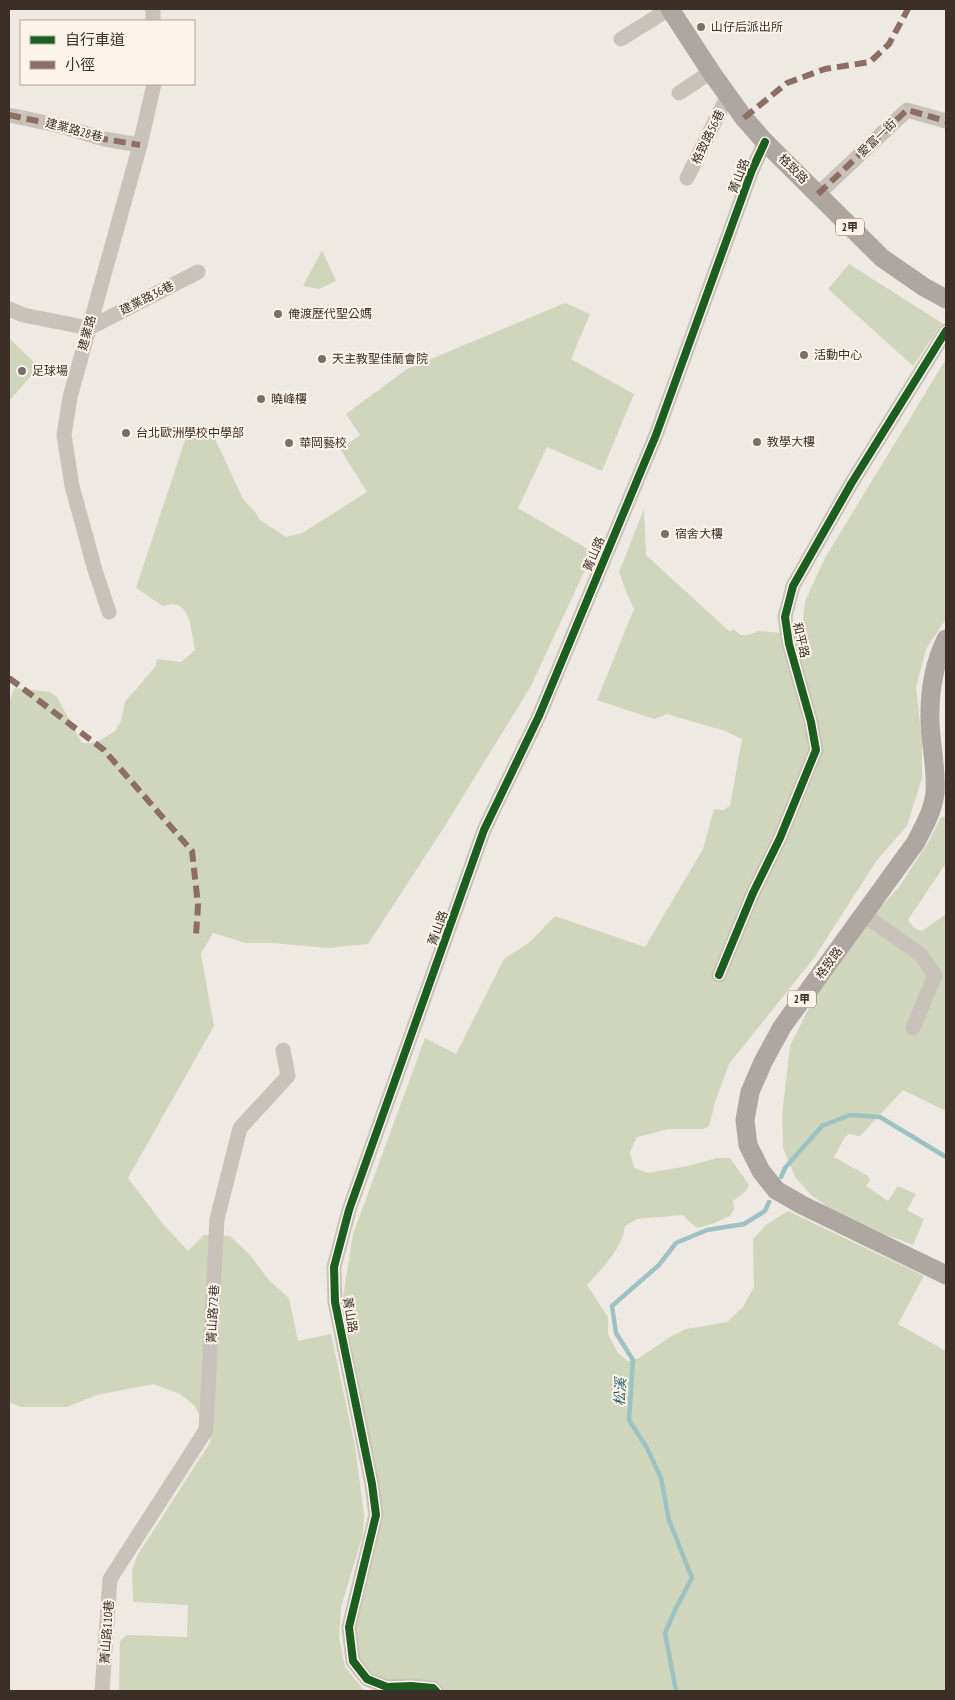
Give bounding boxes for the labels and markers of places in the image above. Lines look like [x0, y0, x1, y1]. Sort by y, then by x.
place label: 山仔后派出所 [711, 19, 783, 34]
marker: 山仔后派出所 [695, 21, 707, 33]
place label: 俺渡歷代聖公媽 [288, 306, 372, 321]
marker: 俺渡歷代聖公媽 [272, 308, 284, 320]
place label: 活動中心 [814, 347, 862, 362]
marker: 活動中心 [798, 349, 810, 361]
place label: 天主教聖佳蘭會院 [332, 351, 428, 366]
marker: 天主教聖佳蘭會院 [316, 353, 328, 365]
place label: 足球場 [32, 363, 68, 378]
marker: 足球場 [16, 365, 28, 377]
place label: 曉峰樓 [271, 391, 307, 406]
marker: 曉峰樓 [255, 393, 267, 405]
place label: 台北歐洲學校中學部 [136, 425, 244, 440]
marker: 台北歐洲學校中學部 [120, 427, 132, 439]
place label: 教學大樓 [767, 434, 815, 449]
place label: 華岡藝校 [299, 435, 347, 450]
marker: 教學大樓 [751, 436, 763, 448]
marker: 華岡藝校 [283, 437, 295, 449]
place label: 宿舍大樓 [675, 526, 723, 541]
marker: 宿舍大樓 [659, 528, 671, 540]

